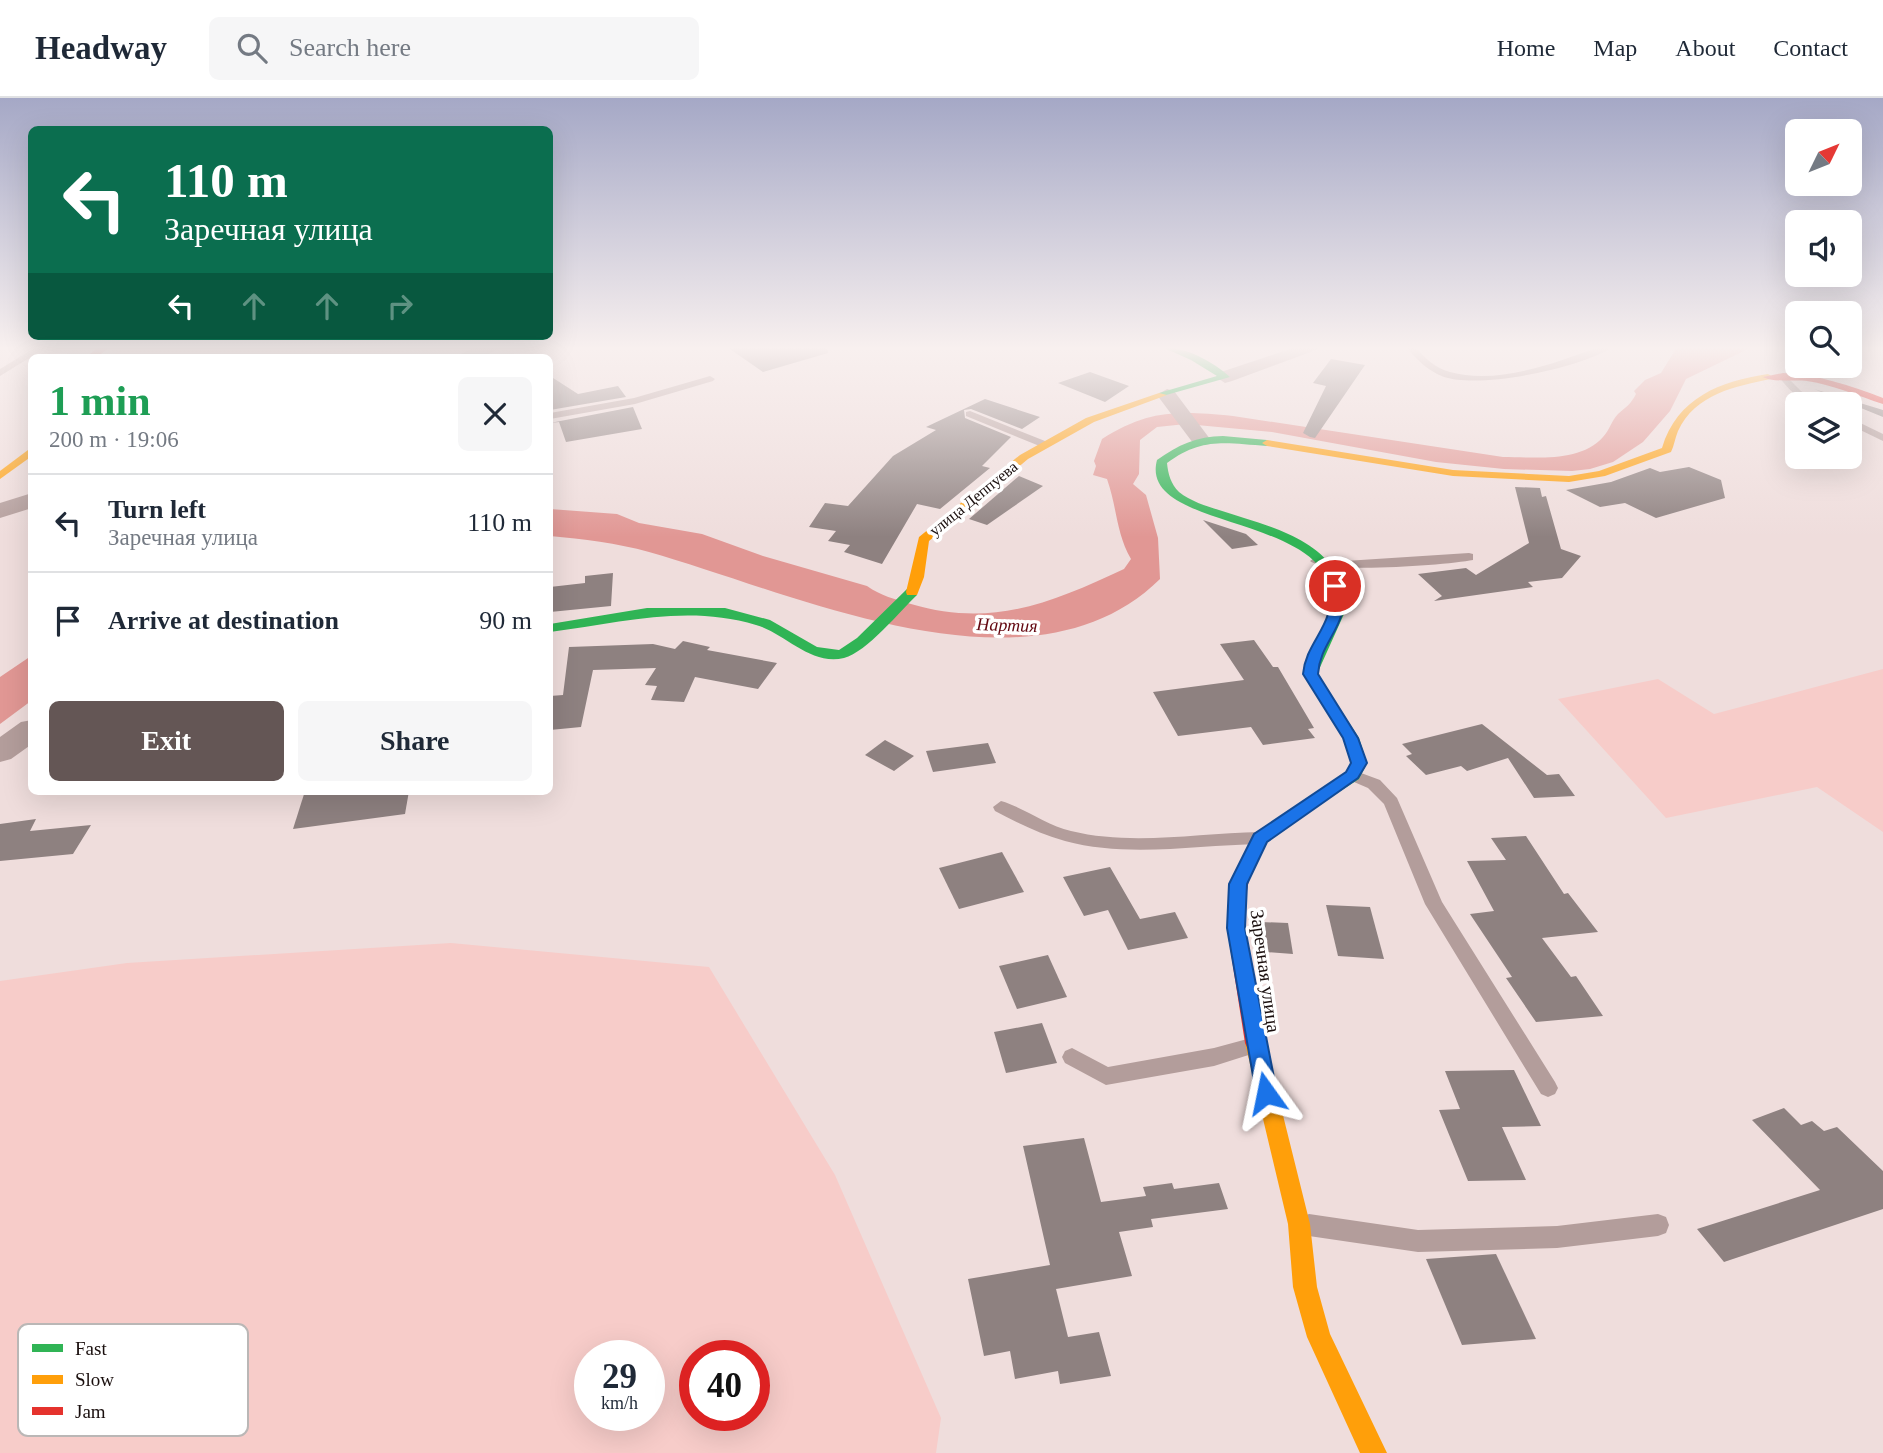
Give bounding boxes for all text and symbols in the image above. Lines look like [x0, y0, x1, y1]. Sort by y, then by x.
search box [209, 17, 699, 80]
icon: search [233, 29, 271, 67]
text: Headway [35, 30, 167, 66]
text: Search here [289, 33, 411, 62]
text: Home [1497, 35, 1555, 61]
text: Map [1593, 35, 1637, 61]
text: About [1675, 35, 1735, 61]
text: Contact [1773, 35, 1848, 61]
north arrow [1785, 119, 1862, 196]
map controls [1785, 119, 1862, 469]
text: 110 m [164, 153, 288, 208]
icon: left [49, 154, 140, 245]
button: sound [1785, 210, 1862, 287]
text: Заречная улица [164, 211, 373, 247]
icon: left [162, 287, 200, 325]
icon: ahead [235, 287, 273, 325]
icon: ahead [308, 287, 346, 325]
icon: right [381, 287, 419, 325]
button: search [1785, 301, 1862, 378]
button: close [458, 377, 532, 451]
text: 1 min [49, 378, 151, 424]
button: layers [1785, 392, 1862, 469]
text: 200 m · 19:06 [49, 427, 179, 452]
street label: улица Деппуева [926, 458, 1021, 540]
text: Turn left [108, 495, 206, 524]
icon: left [49, 504, 87, 542]
text: 110 m [467, 508, 532, 537]
text: Заречная улица [108, 525, 258, 550]
pin [1305, 556, 1365, 616]
icon: arrive [1316, 567, 1354, 605]
icon: arrive [49, 602, 87, 640]
text: Arrive at destination [108, 606, 339, 635]
text: 90 m [479, 606, 532, 635]
water label: Нартия [975, 614, 1038, 636]
button: Exit [49, 701, 284, 781]
button: Share [298, 701, 532, 781]
street label: Заречная улица [1246, 908, 1285, 1034]
position arrow [1229, 1056, 1303, 1130]
legend [18, 1324, 248, 1436]
text: Fast [75, 1338, 107, 1359]
speed limit sign: 40 [679, 1340, 770, 1431]
text: 29 [602, 1357, 637, 1396]
text: Slow [75, 1369, 114, 1390]
text: km/h [601, 1393, 638, 1413]
text: Jam [75, 1401, 106, 1422]

